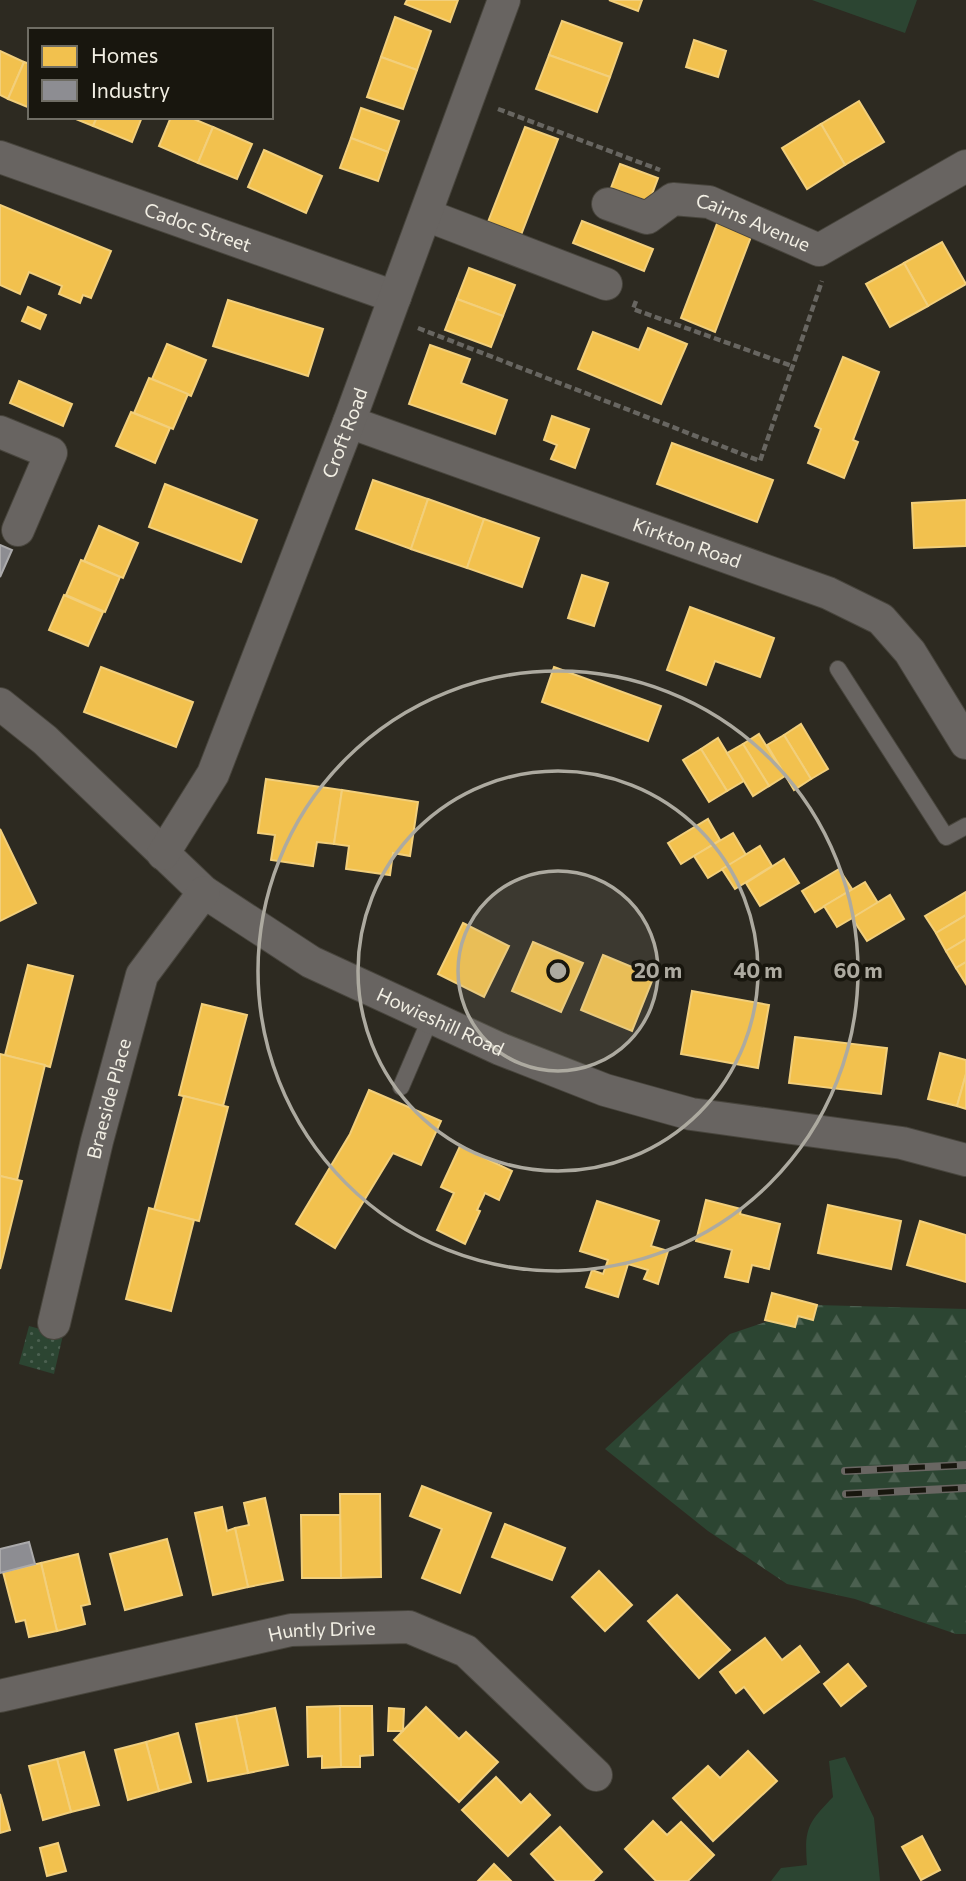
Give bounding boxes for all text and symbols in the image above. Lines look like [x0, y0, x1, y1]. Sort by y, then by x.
legend [28, 28, 273, 119]
text: Homes [91, 42, 158, 67]
text: Industry [91, 77, 170, 102]
street label: Cairns Avenue [695, 189, 814, 256]
street label: Cadoc Street [141, 197, 255, 256]
street label: Croft Road [316, 384, 372, 481]
street label: Kirkton Road [630, 512, 745, 572]
text: 20 m [634, 957, 682, 982]
text: 40 m [733, 957, 783, 982]
text: 60 m [833, 957, 883, 982]
centre of rings [546, 959, 570, 983]
street label: Howieshill Road [373, 982, 508, 1060]
street label: Braeside Place [81, 1036, 135, 1161]
street label: Huntly Drive [266, 1616, 376, 1646]

